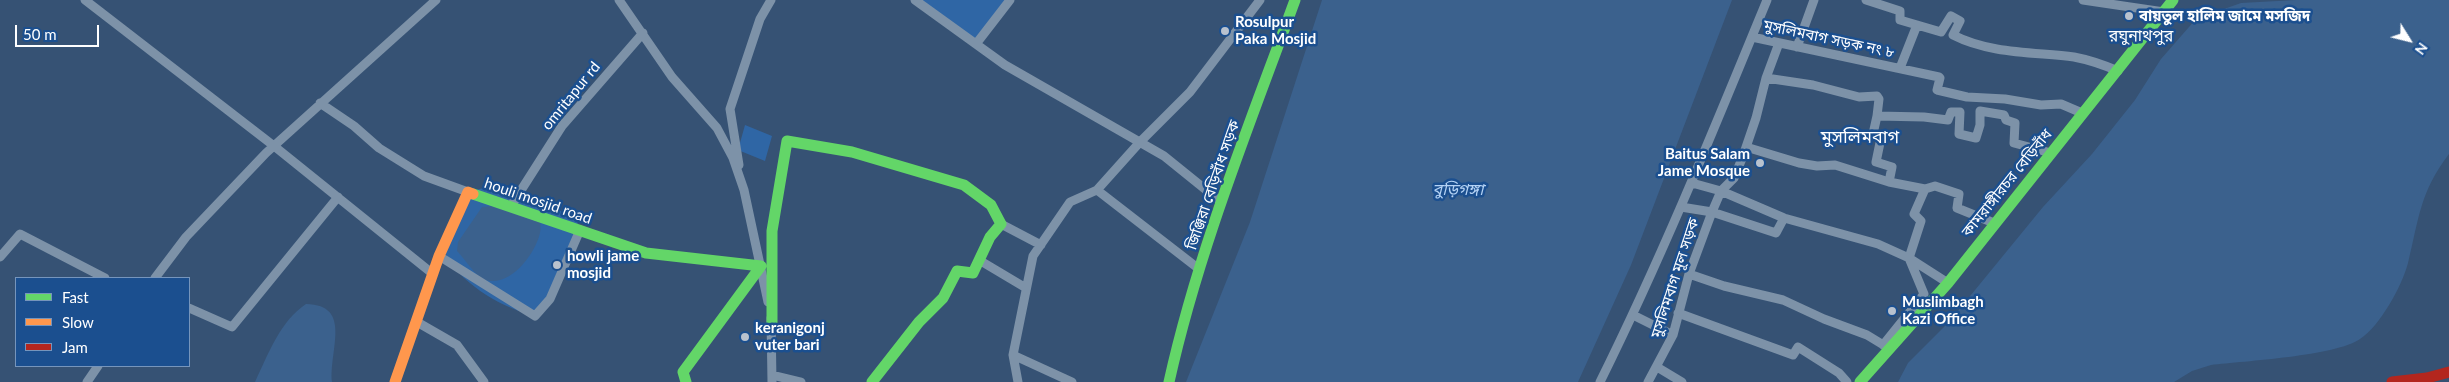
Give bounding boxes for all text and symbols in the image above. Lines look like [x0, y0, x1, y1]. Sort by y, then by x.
place label: বায়তুল হালিম জামে মসজিদ [2139, 7, 2310, 25]
marker: বায়তুল হালিম জামে মসজিদ [2123, 10, 2135, 22]
place label: Rosulpur Paka Mosjid [1235, 13, 1316, 48]
scale bar [18, 15, 101, 47]
north arrow [2384, 15, 2434, 65]
street label: মুসলিমবাগ সড়ক নং ৮ [1762, 16, 1896, 62]
text: 50 m [23, 25, 57, 43]
marker: Rosulpur Paka Mosjid [1219, 25, 1231, 37]
district label: রঘুনাথপুর [2109, 26, 2173, 46]
text: N [2411, 40, 2432, 58]
street label: omritapur rd [538, 58, 604, 134]
street label: জিঞ্জিরা বেড়িবাঁধ সড়ক [1182, 118, 1244, 252]
district label: মুসলিমবাগ [1821, 126, 1899, 148]
street label: কামরাঙ্গীরচর বেড়িবাঁধ [1958, 126, 2056, 240]
place label: Baitus Salam Jame Mosque [1658, 145, 1750, 180]
marker: Baitus Salam Jame Mosque [1754, 157, 1766, 169]
street label: houli mosjid road [482, 174, 594, 228]
water label: বুড়িগঙ্গা [1433, 180, 1483, 200]
street label: মুসলিমবাগ মূল সড়ক [1647, 216, 1703, 340]
place label: howli jame mosjid [567, 247, 639, 282]
marker: howli jame mosjid [551, 259, 563, 271]
legend [15, 277, 190, 367]
text: Fast [62, 288, 89, 306]
place label: Muslimbagh Kazi Office [1902, 293, 1984, 328]
marker: Muslimbagh Kazi Office [1886, 305, 1898, 317]
text: Slow [62, 313, 94, 331]
place label: keranigonj vuter bari [755, 319, 825, 354]
marker: keranigonj vuter bari [739, 331, 751, 343]
text: Jam [62, 338, 88, 356]

